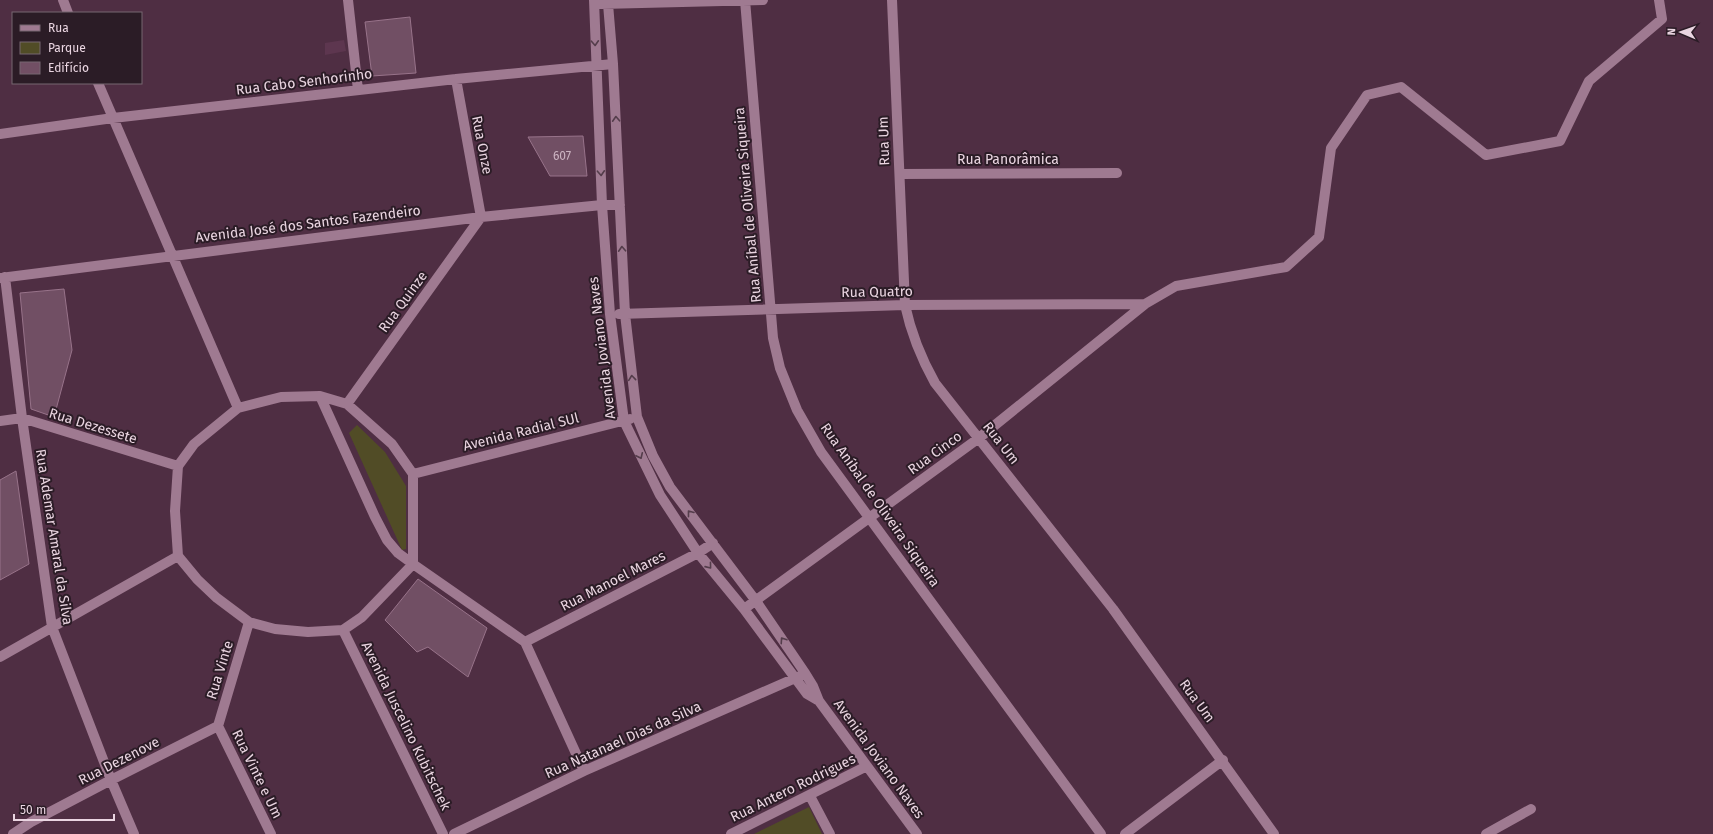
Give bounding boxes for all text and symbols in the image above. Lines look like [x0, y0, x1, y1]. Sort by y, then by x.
legend [12, 12, 142, 84]
north arrow [1661, 12, 1701, 52]
text: Rua [48, 21, 69, 35]
text: N [1665, 28, 1678, 36]
one-way arrow [590, 40, 599, 46]
text: Parque [48, 41, 86, 55]
text: Edifício [48, 61, 89, 75]
street label: Rua Cabo Senhorinho [235, 65, 373, 99]
street label: Rua Aníbal de Oliveira Siqueira [731, 107, 765, 303]
street label: Rua Onze [468, 114, 496, 176]
one-way arrow [611, 116, 620, 122]
street label: Rua Um [875, 116, 893, 166]
house number: 607 [553, 149, 571, 163]
street label: Rua Panorâmica [957, 151, 1059, 168]
one-way arrow [596, 170, 605, 176]
street label: Avenida José dos Santos Fazendeiro [194, 202, 422, 246]
one-way arrow [618, 246, 627, 252]
street label: Rua Quinze [375, 268, 431, 336]
street label: Avenida Joviano Naves [585, 275, 619, 420]
street label: Rua Quatro [841, 283, 913, 301]
one-way arrow [628, 375, 637, 381]
street label: Rua Dezessete [47, 405, 139, 447]
street label: Avenida Radial SUl [461, 409, 581, 455]
street label: Rua Um [979, 418, 1023, 468]
street label: Rua Aníbal de Oliveira Siqueira [817, 420, 943, 590]
street label: Rua Cinco [905, 428, 965, 478]
street label: Rua Ademar Amaral da Silva [32, 448, 76, 626]
one-way arrow [635, 452, 643, 459]
one-way arrow [688, 510, 695, 517]
street label: Rua Manoel Mares [557, 547, 669, 615]
one-way arrow [704, 561, 711, 568]
one-way arrow [780, 637, 788, 644]
street label: Rua Vinte [203, 639, 237, 701]
street label: Avenida Juscelino Kubitschek [358, 639, 455, 814]
street label: Rua Um [1176, 676, 1218, 726]
street label: Avenida Joviano Naves [830, 696, 928, 822]
street label: Rua Natanael Dias da Silva [542, 698, 704, 782]
street label: Rua Vinte e Um [228, 727, 286, 821]
street label: Rua Dezenove [76, 733, 162, 789]
street label: Rua Antero Rodrigues [728, 750, 859, 826]
scale bar [14, 796, 114, 822]
text: 50 m [20, 803, 46, 817]

